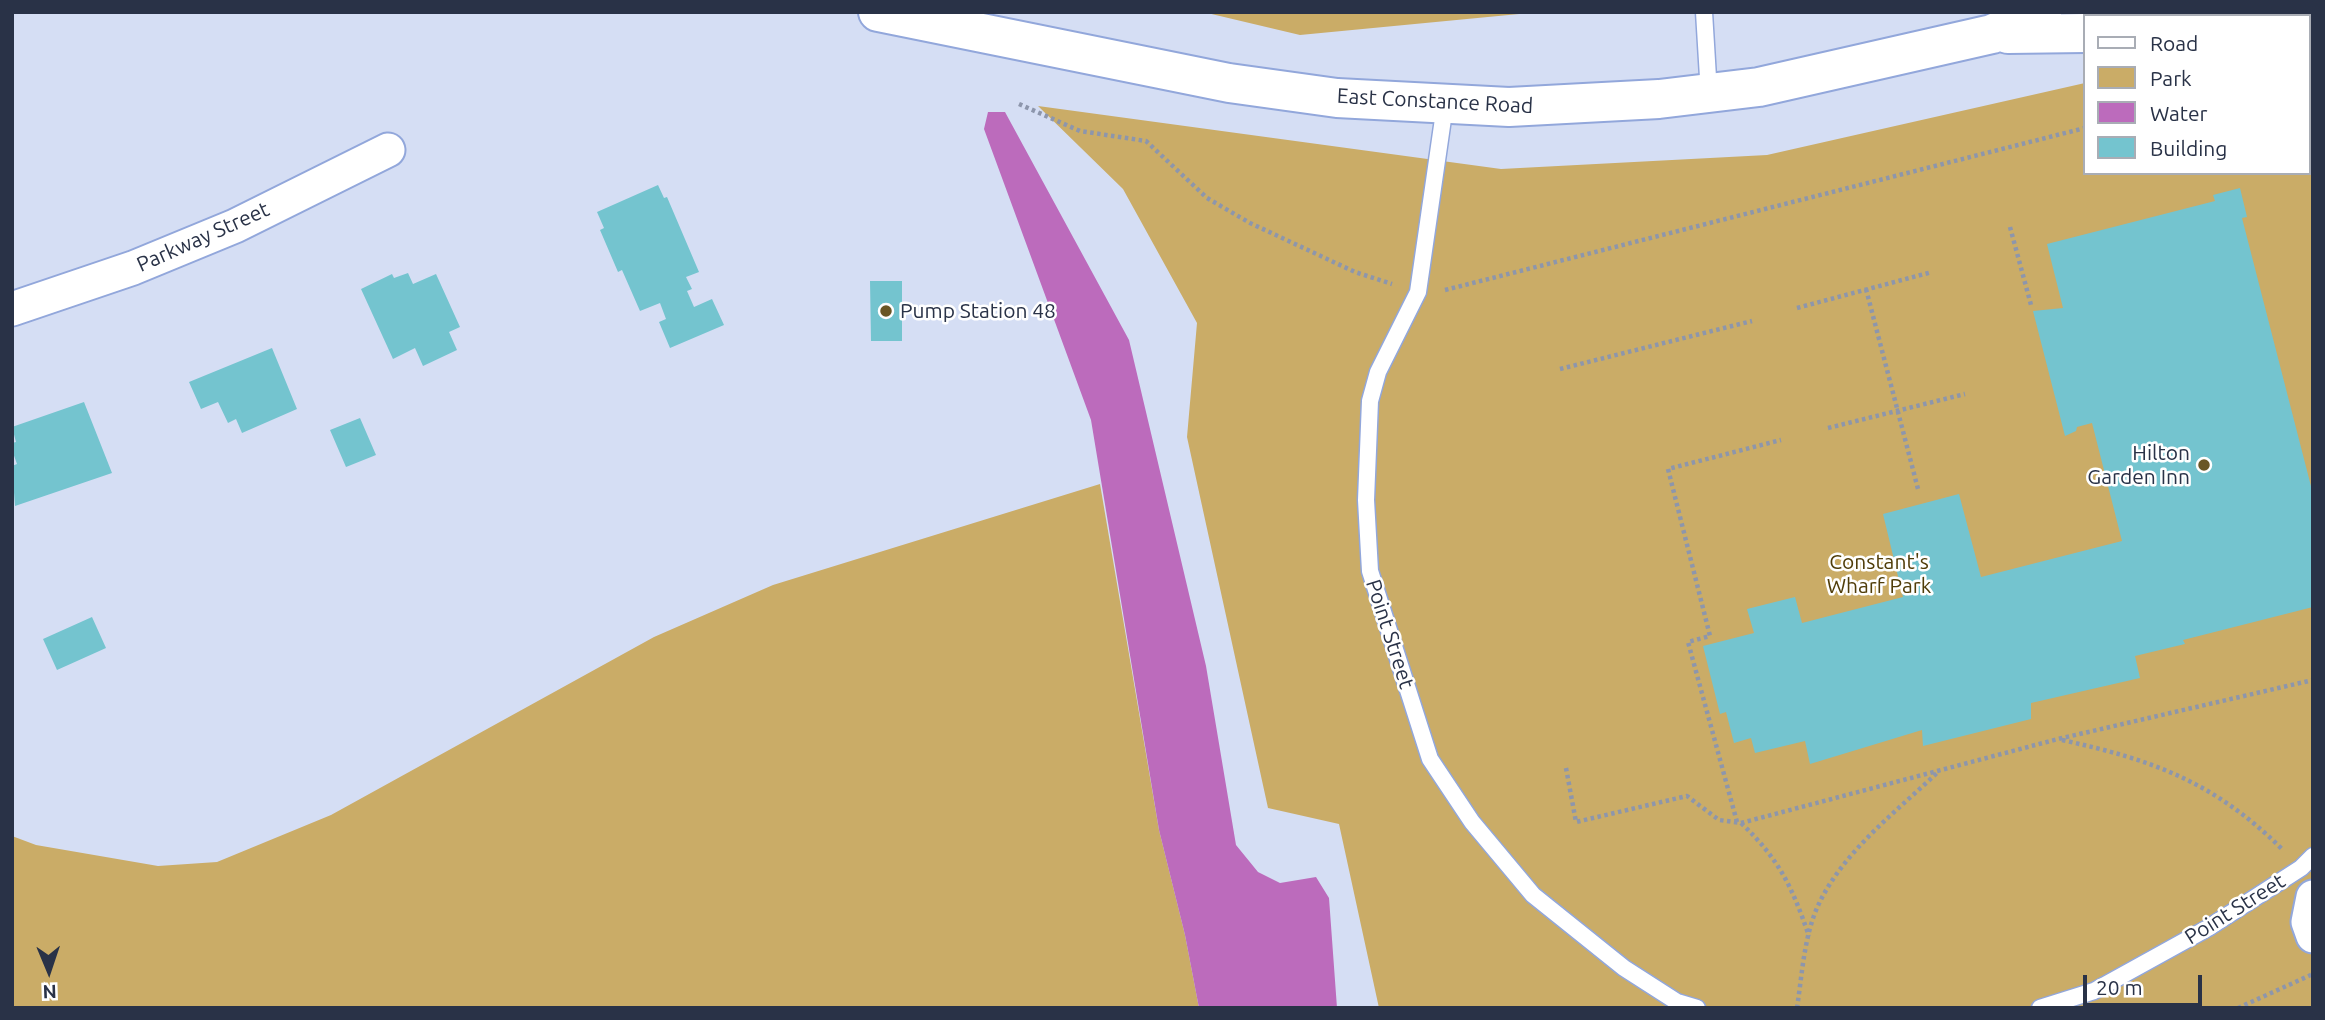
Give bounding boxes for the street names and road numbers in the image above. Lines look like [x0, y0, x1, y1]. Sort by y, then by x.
street label: East Constance Road [1336, 83, 1534, 119]
street label: Parkway Street [133, 197, 273, 277]
street label: Point Street [1360, 576, 1420, 692]
street label: Point Street [2180, 868, 2290, 950]

